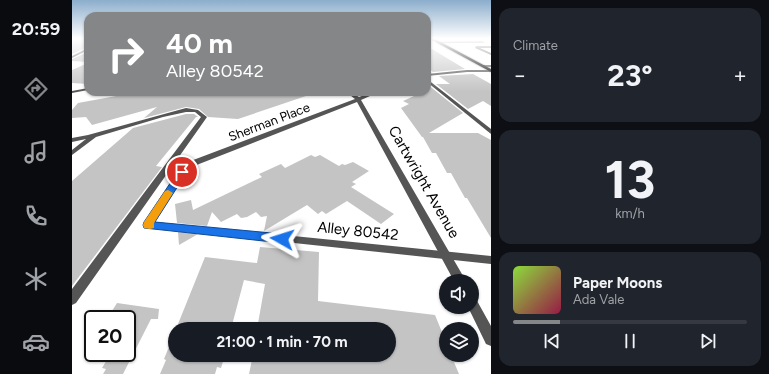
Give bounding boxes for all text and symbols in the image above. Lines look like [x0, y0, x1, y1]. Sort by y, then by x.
text: 20:59 [12, 18, 60, 40]
text: 40 m [166, 26, 233, 60]
icon: right [100, 28, 152, 80]
text: Climate [513, 38, 558, 53]
text: 23° [607, 57, 653, 94]
text: Alley 80542 [166, 60, 264, 82]
text: − [513, 62, 527, 89]
text: + [733, 62, 747, 89]
icon: directions [22, 75, 50, 103]
street label: Sherman Place [226, 100, 312, 144]
street label: Cartwright Avenue [385, 123, 463, 241]
icon: music [22, 138, 50, 166]
text: 13 [605, 149, 655, 211]
pin [165, 155, 199, 189]
icon: arrive [171, 161, 193, 183]
icon: phone [22, 202, 50, 230]
text: km/h [615, 206, 645, 221]
position arrow [261, 218, 303, 260]
street label: Alley 80542 [317, 218, 399, 244]
icon: climate [22, 265, 50, 293]
map controls [439, 274, 479, 362]
button: sound [439, 274, 479, 314]
text: Paper Moons [573, 274, 662, 292]
text: Ada Vale [573, 292, 624, 307]
speed limit sign: 20 [84, 310, 136, 362]
button: layers [439, 322, 479, 362]
icon: car [22, 328, 50, 356]
icon: previous [541, 330, 563, 352]
icon: pause [619, 330, 641, 352]
icon: next [697, 330, 719, 352]
text: 21:00 · 1 min · 70 m [216, 333, 348, 351]

